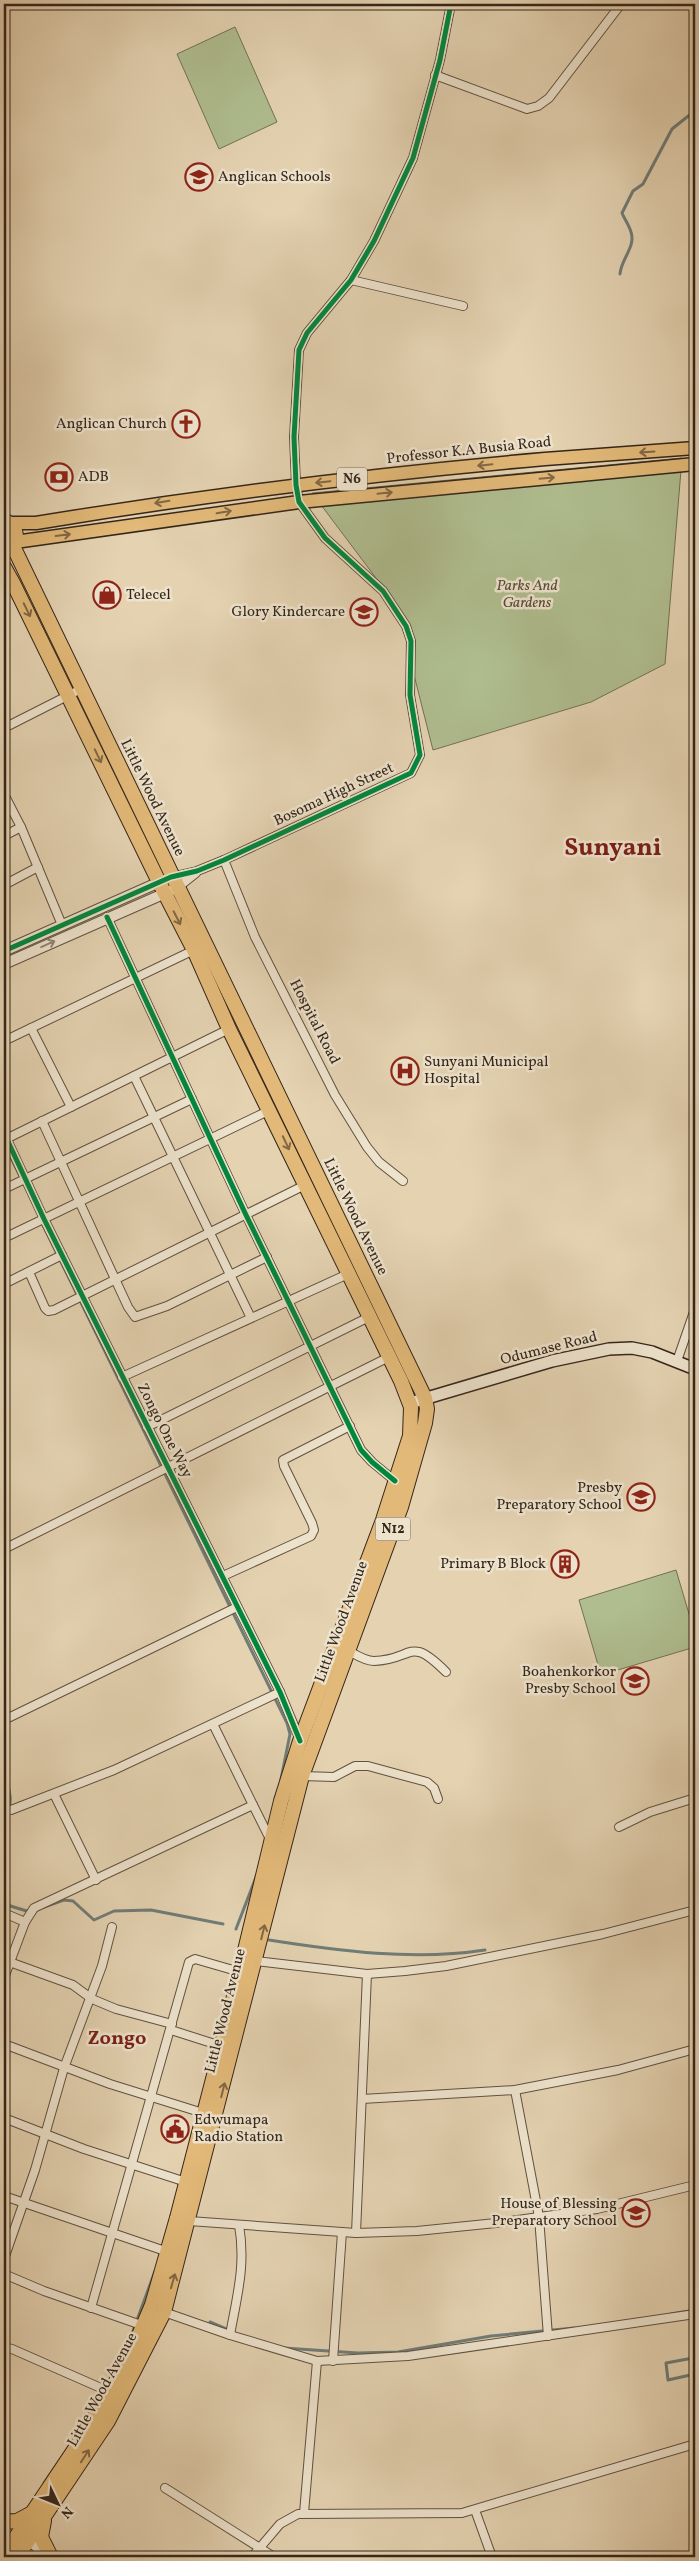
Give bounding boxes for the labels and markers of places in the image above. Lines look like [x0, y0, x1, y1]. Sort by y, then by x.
school or university icon: Anglican Schools [184, 162, 214, 192]
place label: Anglican Schools [218, 167, 331, 188]
church icon: Anglican Church [171, 409, 201, 439]
place label: Anglican Church [56, 414, 167, 435]
bank icon: ADB [44, 462, 74, 492]
place label: ADB [78, 467, 109, 488]
shop icon: Telecel [92, 580, 122, 610]
place label: Telecel [126, 585, 171, 606]
school or university icon: Glory Kindercare [349, 597, 379, 627]
place label: Glory Kindercare [232, 602, 345, 623]
place label: Sunyani Municipal Hospital [424, 1052, 549, 1090]
hospital icon: Sunyani Municipal Hospital [390, 1056, 420, 1086]
place label: Presby Preparatory School [496, 1478, 622, 1516]
school or university icon: Presby Preparatory School [626, 1482, 656, 1512]
building icon: Primary B Block [550, 1549, 580, 1579]
place label: Primary B Block [440, 1554, 546, 1575]
place label: Boahenkorkor Presby School [522, 1662, 616, 1700]
school or university icon: Boahenkorkor Presby School [620, 1666, 650, 1696]
place label: Edwumapa Radio Station [194, 2110, 283, 2148]
public building icon: Edwumapa Radio Station [160, 2114, 190, 2144]
place label: House of Blessing Preparatory School [491, 2194, 617, 2232]
school or university icon: House of Blessing Preparatory School [621, 2198, 651, 2228]

